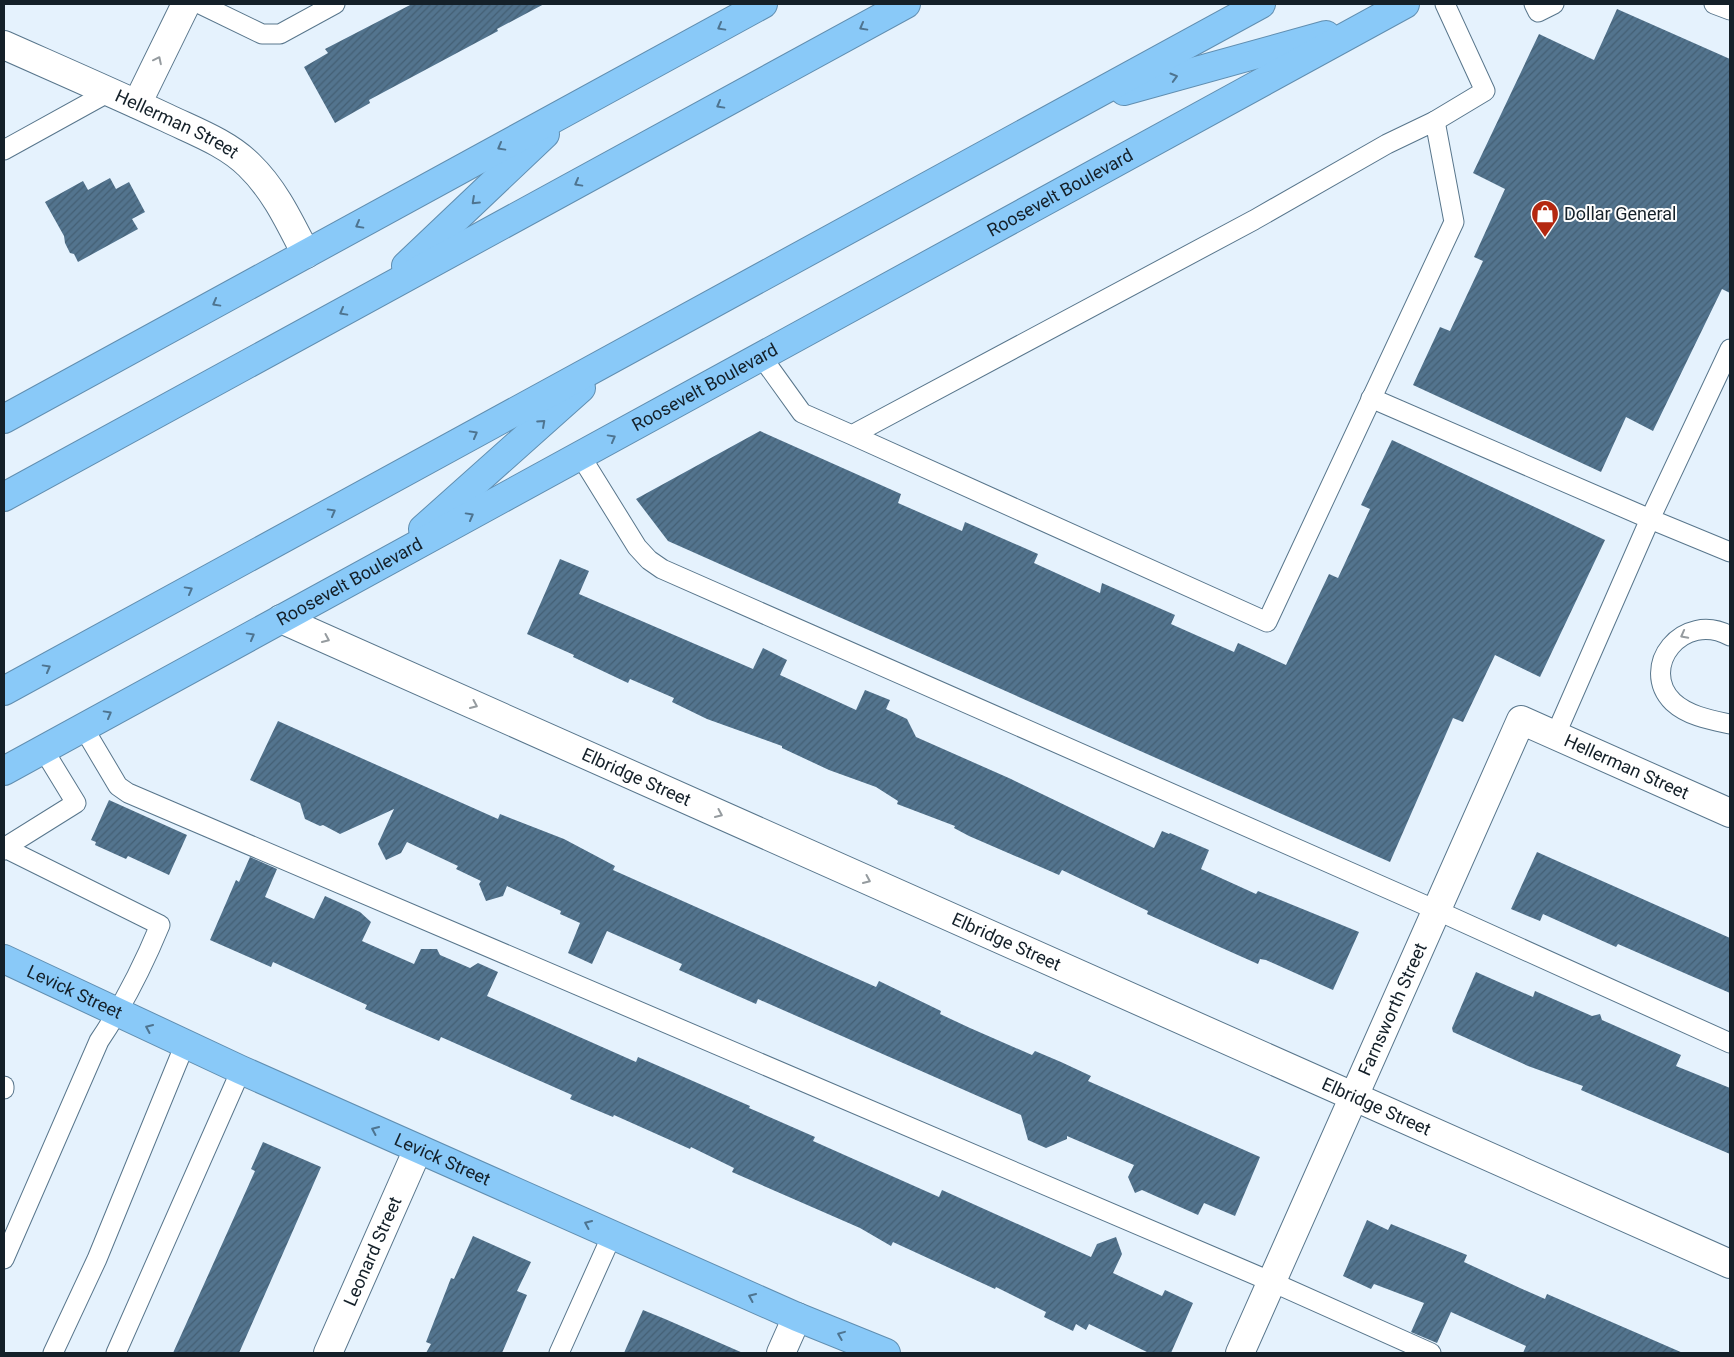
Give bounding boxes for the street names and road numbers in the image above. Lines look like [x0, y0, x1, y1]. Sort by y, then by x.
street label: Hellerman Street [112, 85, 243, 163]
street label: Roosevelt Boulevard [983, 144, 1136, 241]
street label: Roosevelt Boulevard [628, 339, 781, 435]
street label: Roosevelt Boulevard [273, 533, 426, 630]
street label: Hellerman Street [1561, 730, 1692, 803]
street label: Elbridge Street [579, 743, 694, 810]
street label: Elbridge Street [949, 908, 1064, 975]
street label: Farnsworth Street [1354, 939, 1431, 1079]
street label: Levick Street [24, 960, 126, 1023]
street label: Elbridge Street [1319, 1073, 1434, 1140]
street label: Levick Street [391, 1129, 494, 1189]
street label: Leonard Street [339, 1193, 406, 1309]

